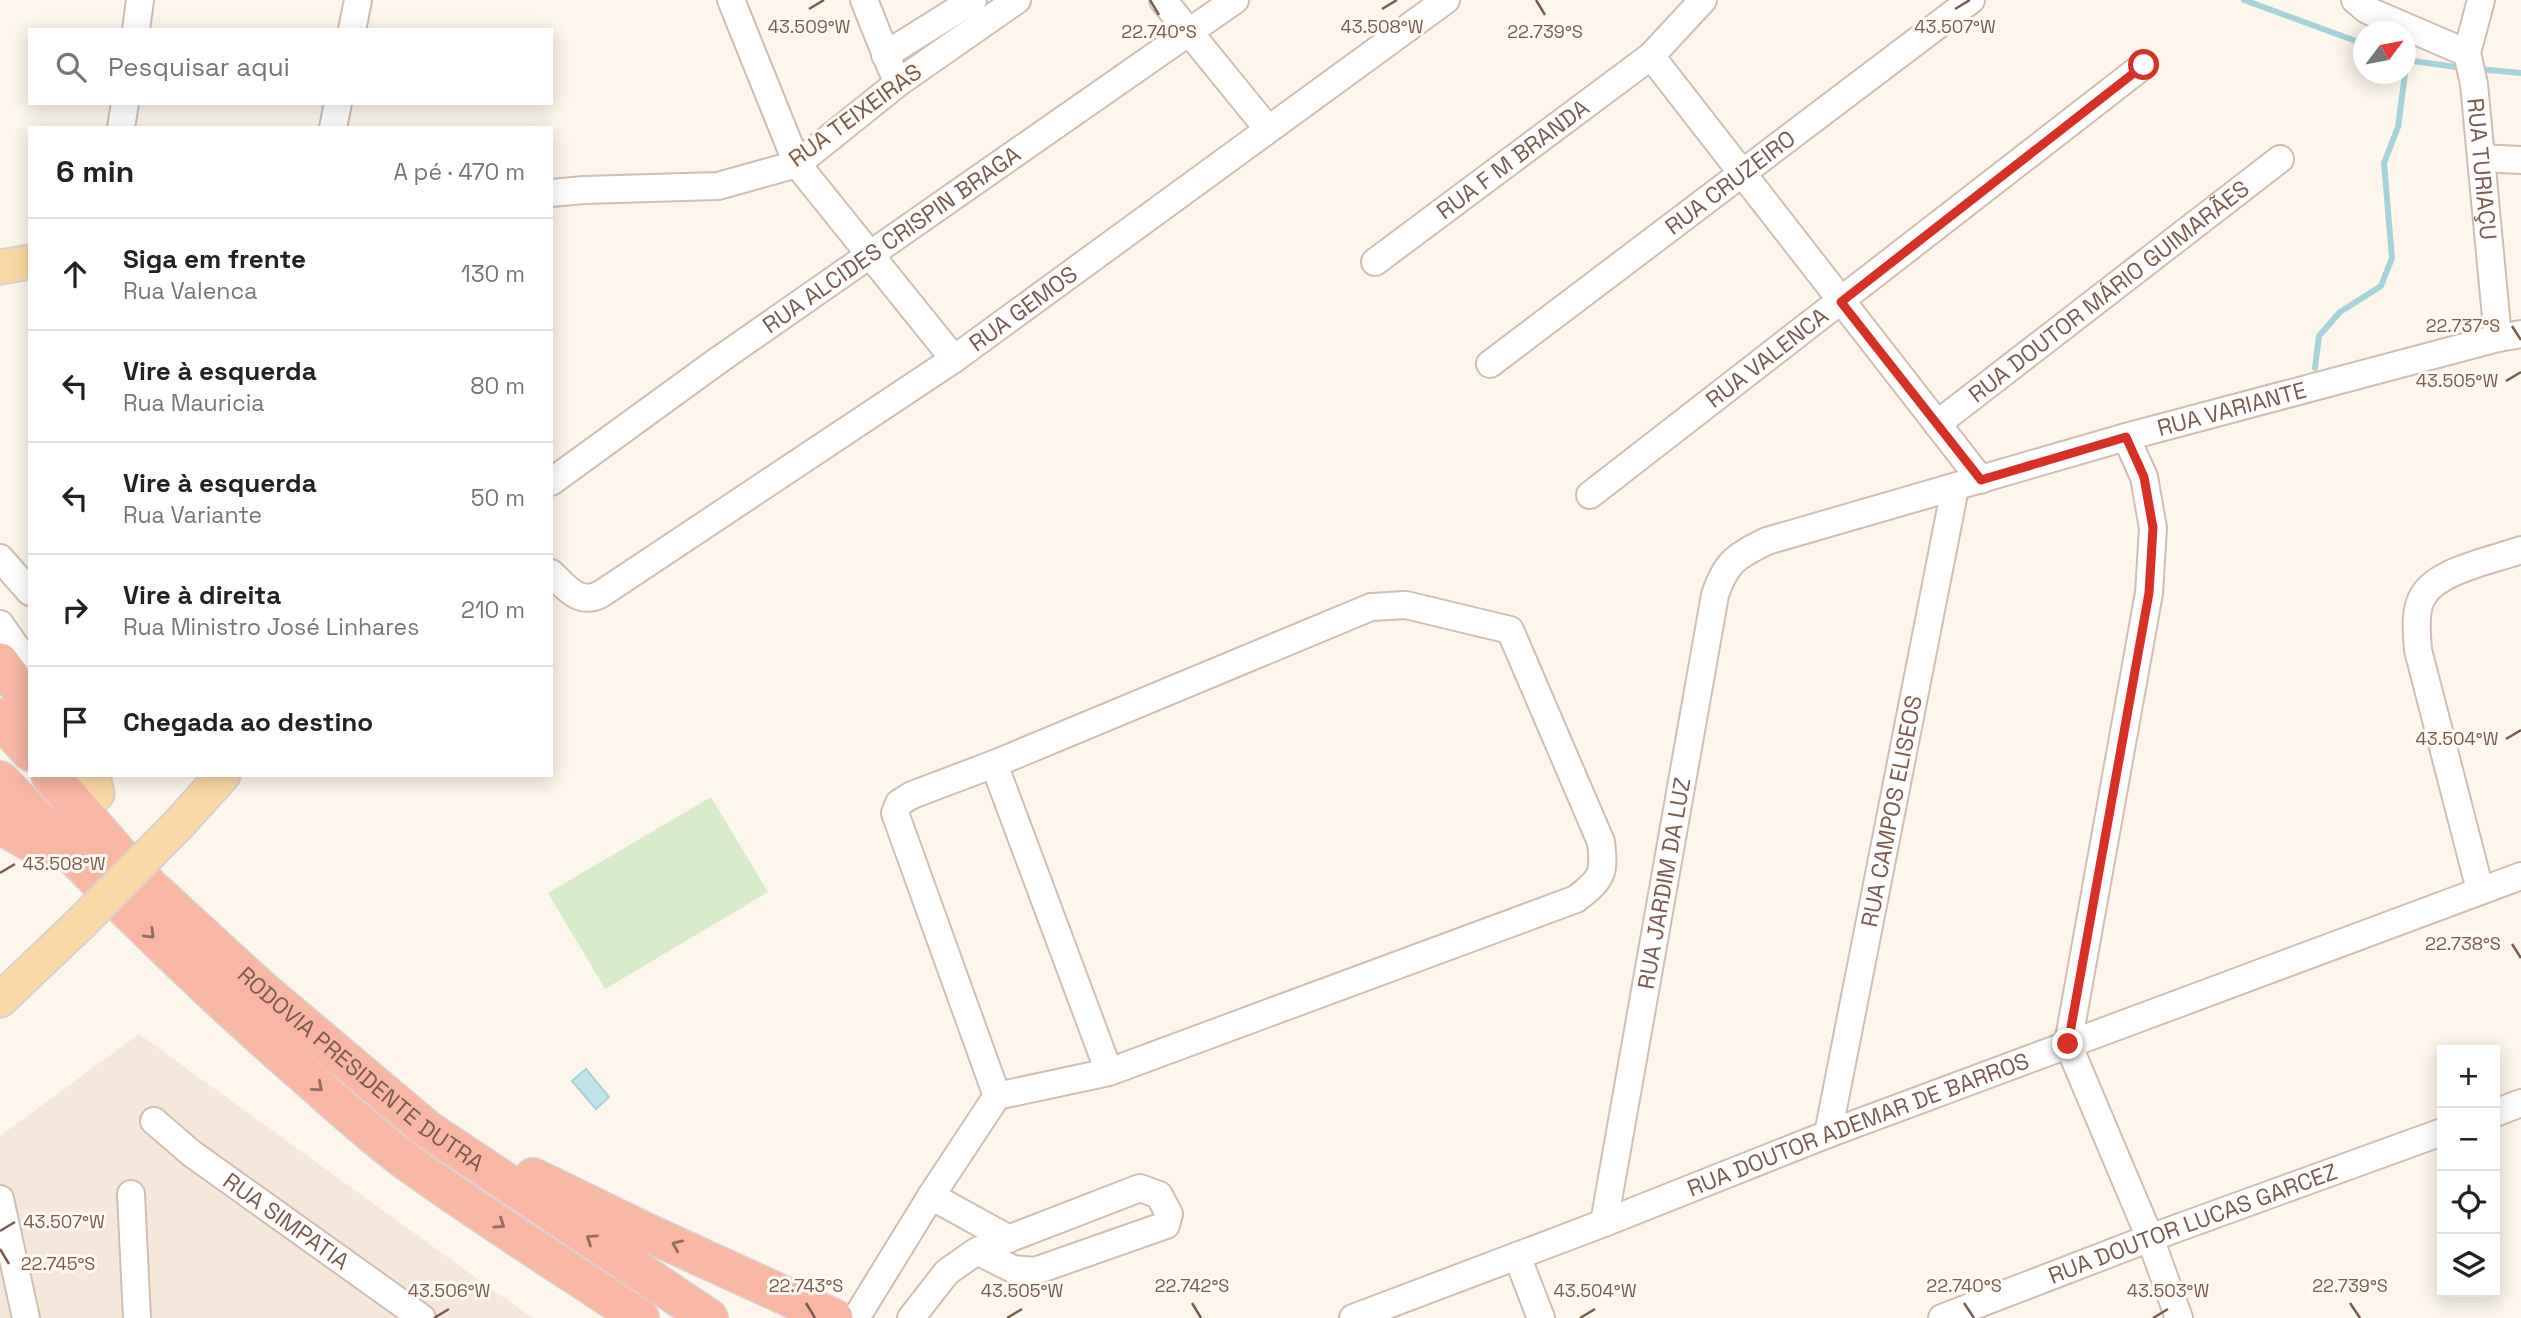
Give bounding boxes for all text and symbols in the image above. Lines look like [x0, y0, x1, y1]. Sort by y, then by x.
text: 43.509°W [768, 15, 851, 38]
text: 43.508°W [1341, 15, 1424, 38]
text: 43.507°W [1914, 15, 1996, 38]
text: 22.740°S [1121, 20, 1197, 43]
text: 22.739°S [1507, 20, 1583, 43]
north arrow [2353, 21, 2416, 84]
search box [28, 28, 553, 105]
icon: search [52, 48, 90, 86]
route start [2128, 49, 2159, 80]
text: Pesquisar aqui [108, 50, 290, 84]
street label: RUA TEIXEIRAS [783, 57, 927, 173]
street label: RUA F M BRANDA [1431, 92, 1595, 226]
street label: RUA TURIAÇU [2460, 97, 2504, 241]
street label: RUA CRUZEIRO [1659, 123, 1801, 241]
street label: RUA ALCIDES CRISPIN BRAGA [757, 139, 1026, 340]
text: 6 min [56, 152, 134, 191]
text: A pé · 470 m [393, 157, 525, 187]
street label: RUA DOUTOR MÁRIO GUIMARÃES [1962, 173, 2255, 409]
text: Siga em frente [123, 242, 306, 276]
icon: ahead [56, 255, 94, 293]
text: 130 m [461, 259, 525, 289]
street label: RUA GEMOS [963, 259, 1083, 358]
text: Rua Valenca [123, 276, 257, 306]
street label: RUA VALENCA [1700, 301, 1834, 415]
text: 22.737°S [2426, 314, 2500, 337]
text: Vire à esquerda [123, 354, 317, 388]
icon: left [56, 367, 94, 405]
text: 43.505°W [2416, 369, 2498, 392]
text: 80 m [470, 371, 525, 401]
street label: RUA VARIANTE [2154, 375, 2310, 443]
text: Rua Mauricia [123, 388, 265, 418]
text: Vire à esquerda [123, 466, 317, 500]
icon: left [56, 479, 94, 517]
text: 50 m [471, 483, 525, 513]
text: Rua Variante [123, 500, 262, 530]
text: Vire à direita [123, 578, 281, 612]
icon: right [56, 591, 94, 629]
text: 210 m [461, 595, 525, 625]
text: Rua Ministro José Linhares [123, 612, 419, 642]
street label: RUA CAMPOS ELISEOS [1854, 693, 1929, 930]
icon: arrive [56, 703, 94, 741]
text: Chegada ao destino [123, 705, 373, 739]
text: 43.504°W [2416, 727, 2499, 750]
street label: RUA JARDIM DA LUZ [1631, 775, 1697, 991]
text: 43.508°W [23, 852, 106, 875]
one-way arrow [142, 925, 155, 938]
text: 22.738°S [2425, 932, 2501, 955]
street label: RODOVIA PRESIDENTE DUTRA [231, 960, 490, 1178]
route end [2052, 1028, 2083, 1059]
street label: RUA DOUTOR ADEMAR DE BARROS [1683, 1045, 2033, 1203]
map controls [2437, 1045, 2500, 1297]
button: + [2437, 1045, 2500, 1108]
one-way arrow [310, 1079, 323, 1091]
button: − [2437, 1108, 2500, 1171]
street label: RUA DOUTOR LUCAS GARCEZ [2044, 1156, 2341, 1291]
street label: RUA SIMPATIA [217, 1166, 355, 1276]
button: locate [2437, 1171, 2500, 1234]
text: 43.507°W [23, 1210, 105, 1233]
one-way arrow [492, 1216, 505, 1228]
button: layers [2437, 1234, 2500, 1297]
one-way arrow [586, 1235, 599, 1247]
one-way arrow [671, 1239, 684, 1253]
text: 22.745°S [21, 1252, 95, 1275]
text: 22.743°S [769, 1274, 843, 1297]
text: 22.742°S [1155, 1274, 1229, 1297]
text: 22.740°S [1926, 1274, 2002, 1297]
text: 22.739°S [2312, 1274, 2388, 1297]
text: 43.506°W [408, 1279, 491, 1302]
text: 43.505°W [981, 1279, 1063, 1302]
text: 43.504°W [1554, 1279, 1637, 1302]
text: 43.503°W [2127, 1279, 2209, 1302]

